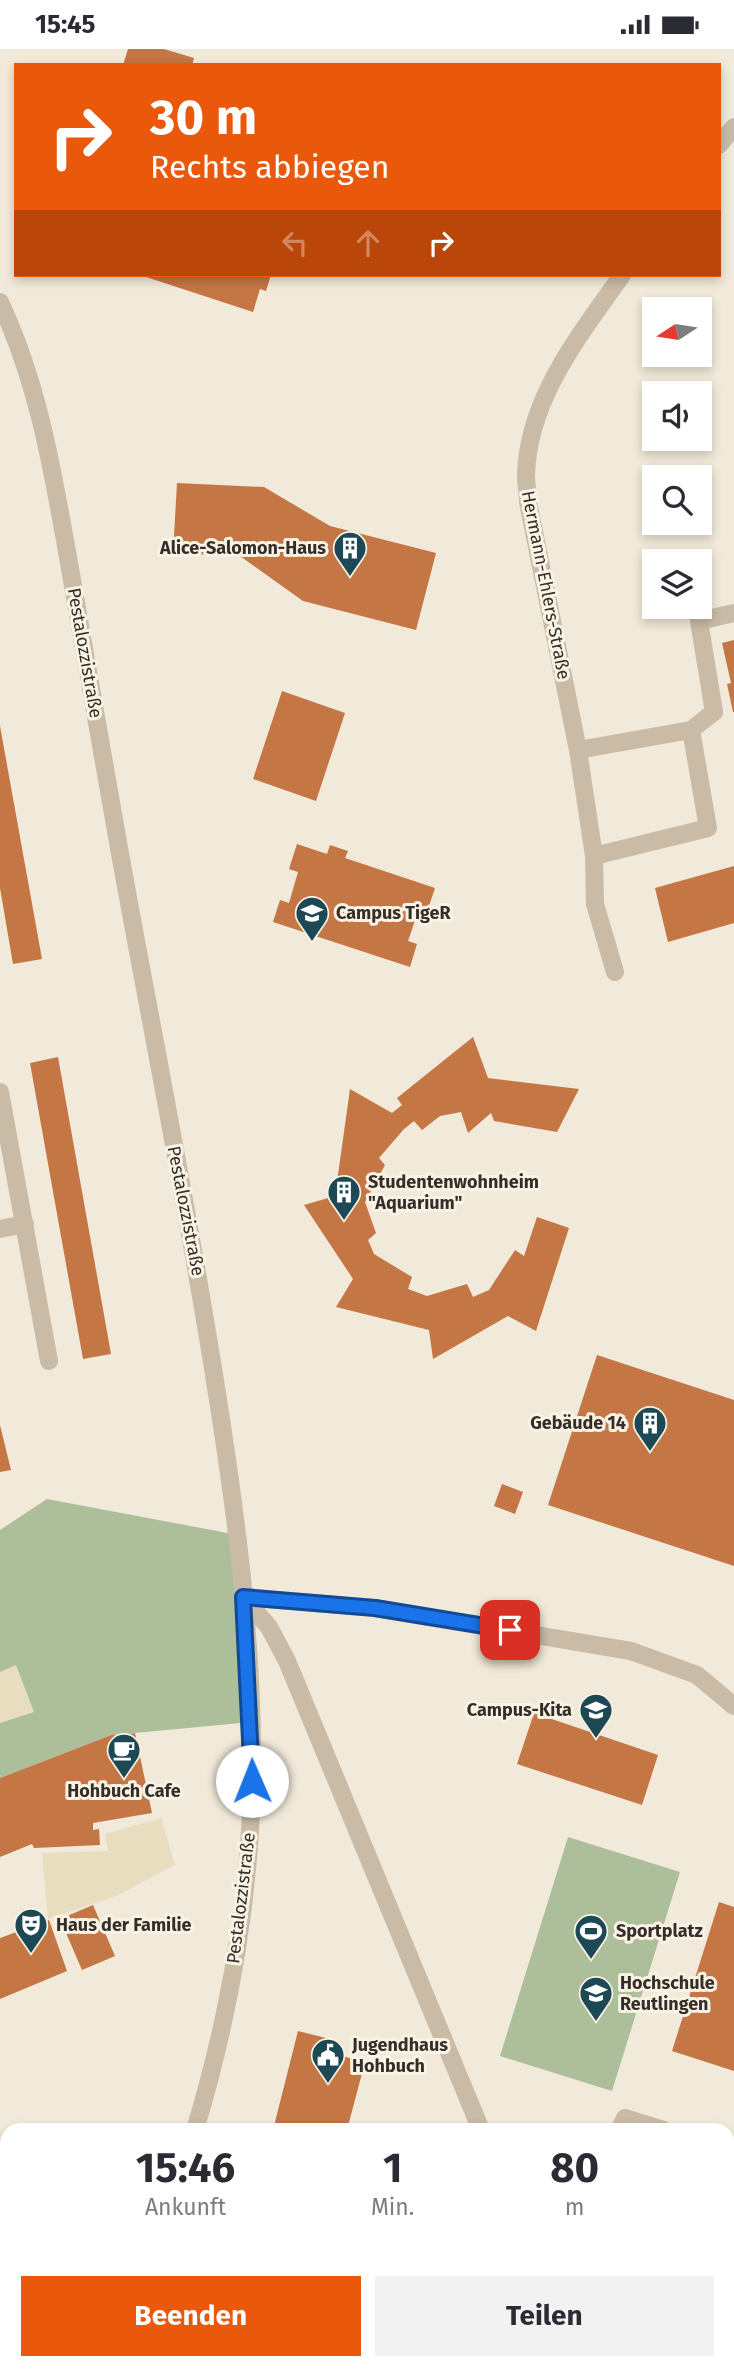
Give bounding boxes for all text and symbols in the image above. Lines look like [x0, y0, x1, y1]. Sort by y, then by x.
text: 15:45 [35, 9, 95, 40]
text: 30 m [150, 88, 257, 147]
icon: right [35, 91, 126, 182]
text: Rechts abbiegen [150, 148, 390, 186]
icon: left [276, 224, 314, 262]
icon: ahead [349, 224, 387, 262]
icon: right [422, 224, 460, 262]
north arrow [642, 297, 712, 367]
map controls [642, 297, 712, 619]
button: sound [642, 381, 712, 451]
button: search [642, 465, 712, 535]
street label: Hermann-Ehlers-Straße [517, 489, 575, 681]
building icon: Alice-Salomon-Haus [331, 529, 369, 578]
place label: Alice-Salomon-Haus [159, 537, 326, 559]
button: layers [642, 549, 712, 619]
street label: Pestalozzistraße [63, 586, 107, 720]
school or university icon: Campus TigeR [293, 894, 331, 943]
place label: Campus TigeR [336, 902, 451, 924]
street label: Pestalozzistraße [163, 1144, 209, 1278]
place label: Studentenwohnheim "Aquarium" [368, 1171, 539, 1214]
building icon: Studentenwohnheim "Aquarium" [325, 1173, 363, 1222]
building icon: Gebäude 14 [631, 1404, 669, 1453]
place label: Gebäude 14 [530, 1412, 626, 1434]
pin [480, 1600, 540, 1660]
icon: arrive [491, 1611, 529, 1649]
school or university icon: Campus-Kita [577, 1691, 615, 1740]
place label: Campus-Kita [467, 1699, 572, 1721]
cafe icon: Hohbuch Cafe [105, 1731, 143, 1780]
position arrow [215, 1744, 289, 1818]
place label: Hohbuch Cafe [67, 1780, 181, 1802]
street label: Pestalozzistraße [222, 1831, 260, 1965]
theatre icon: Haus der Familie [12, 1906, 50, 1955]
sports icon: Sportplatz [572, 1912, 610, 1961]
place label: Haus der Familie [56, 1914, 192, 1936]
place label: Sportplatz [616, 1920, 703, 1942]
place label: Hochschule Reutlingen [620, 1972, 715, 2015]
school or university icon: Hochschule Reutlingen [577, 1974, 615, 2023]
place label: Jugendhaus Hohbuch [351, 2034, 448, 2077]
public building icon: Jugendhaus Hohbuch [309, 2036, 347, 2085]
text: 15:46 [136, 2143, 235, 2193]
text: 1 [383, 2143, 402, 2193]
text: 80 [550, 2143, 599, 2193]
text: Ankunft [145, 2193, 226, 2221]
text: Min. [371, 2193, 414, 2221]
text: m [565, 2193, 585, 2221]
button: Beenden [21, 2276, 361, 2356]
button: Teilen [375, 2276, 714, 2356]

